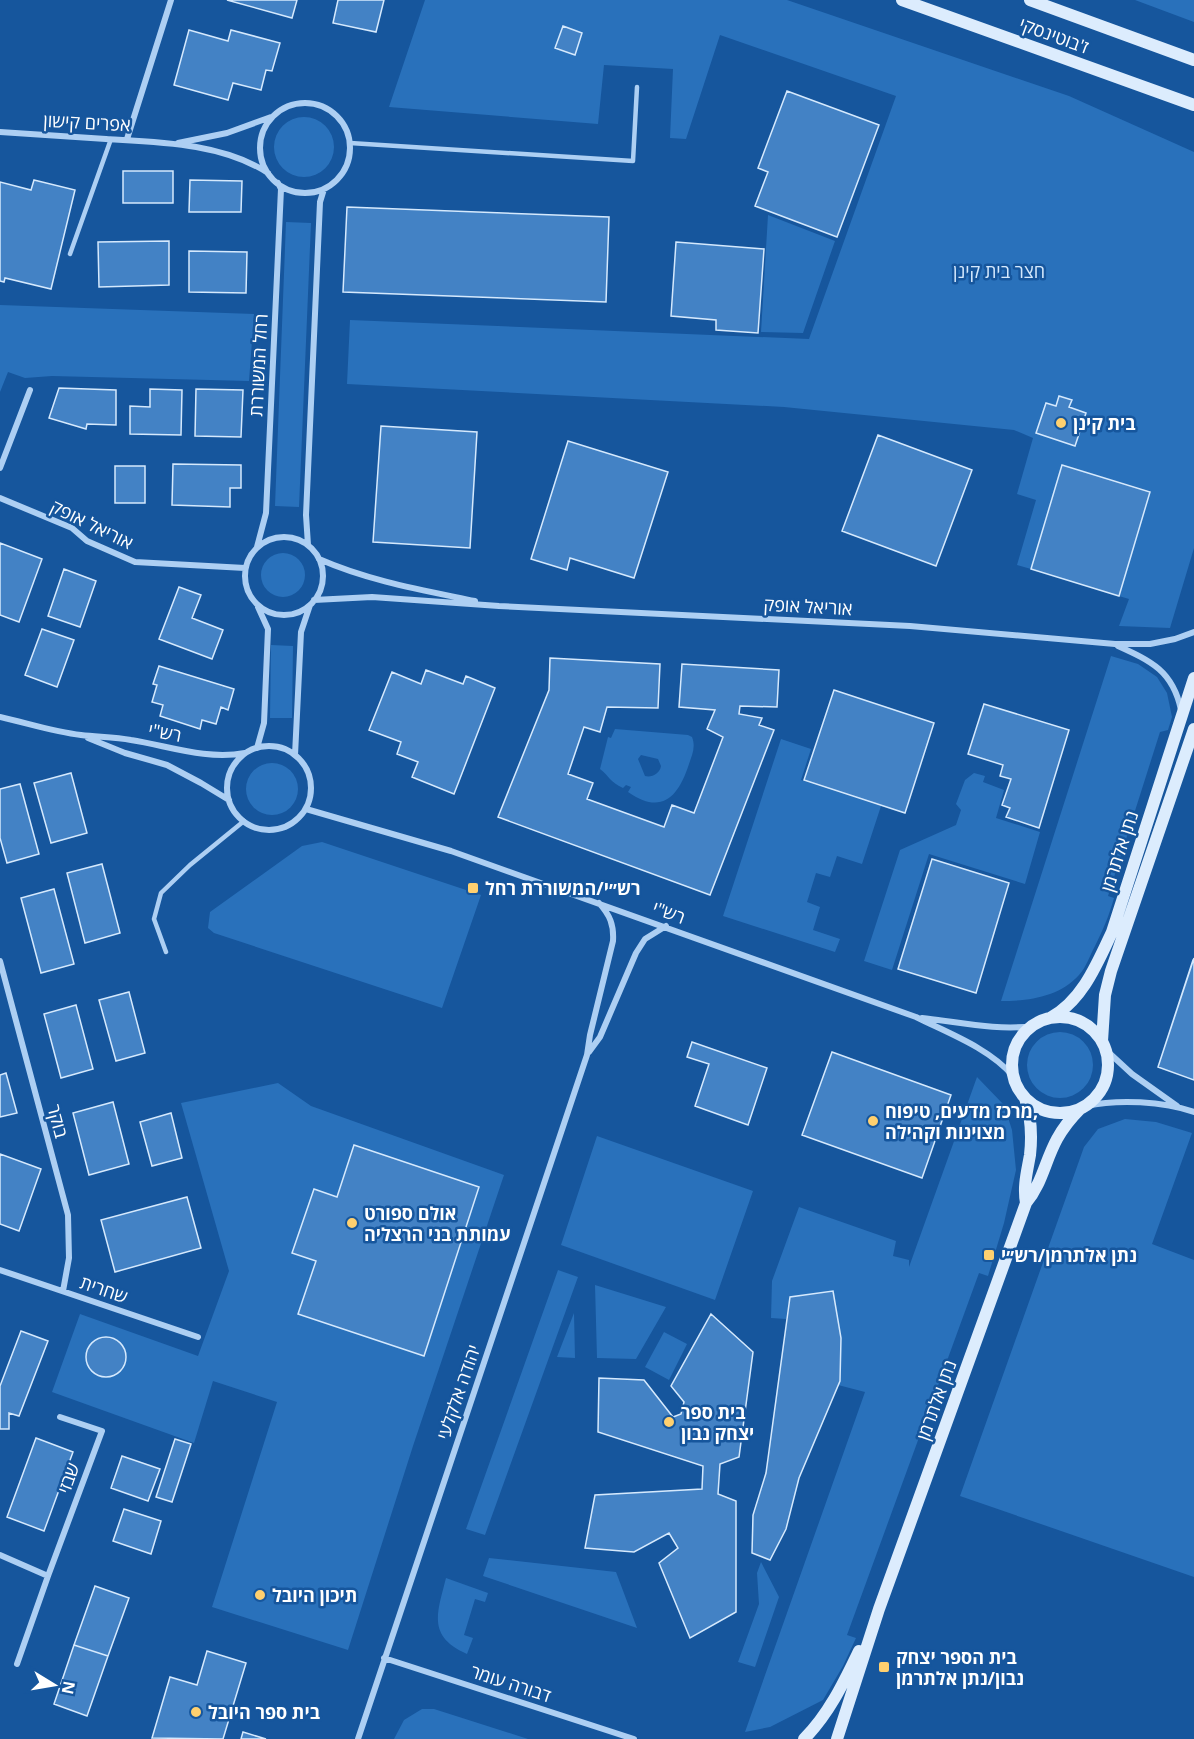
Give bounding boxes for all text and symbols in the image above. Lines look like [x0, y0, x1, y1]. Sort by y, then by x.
street label: ז'בוטינסקי [1016, 11, 1092, 59]
street label: אפרים קישון [43, 108, 131, 136]
park label: חצר בית קינן [953, 259, 1045, 283]
street label: רחל המשוררת [243, 313, 273, 417]
place label: בית קינן [1073, 411, 1136, 435]
marker: בית קינן [1054, 416, 1068, 430]
street label: אוריאל אופק [47, 494, 137, 554]
street label: אוריאל אופק [763, 592, 853, 620]
street label: רש"י [146, 717, 184, 747]
street label: נתן אלתרמן [1095, 807, 1143, 895]
place label: רש״י/המשוררת רחל [485, 876, 641, 900]
marker: רש״י/המשוררת רחל [466, 881, 480, 895]
street label: רש"י [649, 895, 689, 929]
place label: מרכז מדעים, טיפוח, מצוינות וקהילה [885, 1099, 1038, 1144]
street label: בוקר [42, 1102, 74, 1141]
marker: מרכז מדעים, טיפוח, מצוינות וקהילה [866, 1114, 880, 1128]
place label: אולם ספורט עמותת בני הרצליה [364, 1201, 511, 1246]
marker: אולם ספורט עמותת בני הרצליה [345, 1216, 359, 1230]
place label: נתן אלתרמן/רש״י [1001, 1243, 1137, 1267]
marker: נתן אלתרמן/רש״י [982, 1248, 996, 1262]
street label: שחרית [77, 1270, 131, 1308]
street label: יהודה אלקלעי [431, 1341, 485, 1443]
street label: נתן אלתרמן [910, 1357, 962, 1443]
place label: בית ספר יצחק נבון [681, 1400, 754, 1445]
marker: בית ספר יצחק נבון [662, 1415, 676, 1429]
street label: שבזי [51, 1459, 85, 1497]
place label: תיכון היובל [272, 1583, 357, 1607]
marker: תיכון היובל [253, 1588, 267, 1602]
place label: בית הספר יצחק נבון/נתן אלתרמן [896, 1645, 1024, 1690]
north arrow [24, 1655, 84, 1715]
street label: דבורה עומר [468, 1659, 554, 1707]
marker: בית הספר יצחק נבון/נתן אלתרמן [877, 1660, 891, 1674]
text: N [57, 1679, 81, 1696]
place label: בית ספר היובל [208, 1700, 320, 1724]
marker: בית ספר היובל [189, 1705, 203, 1719]

